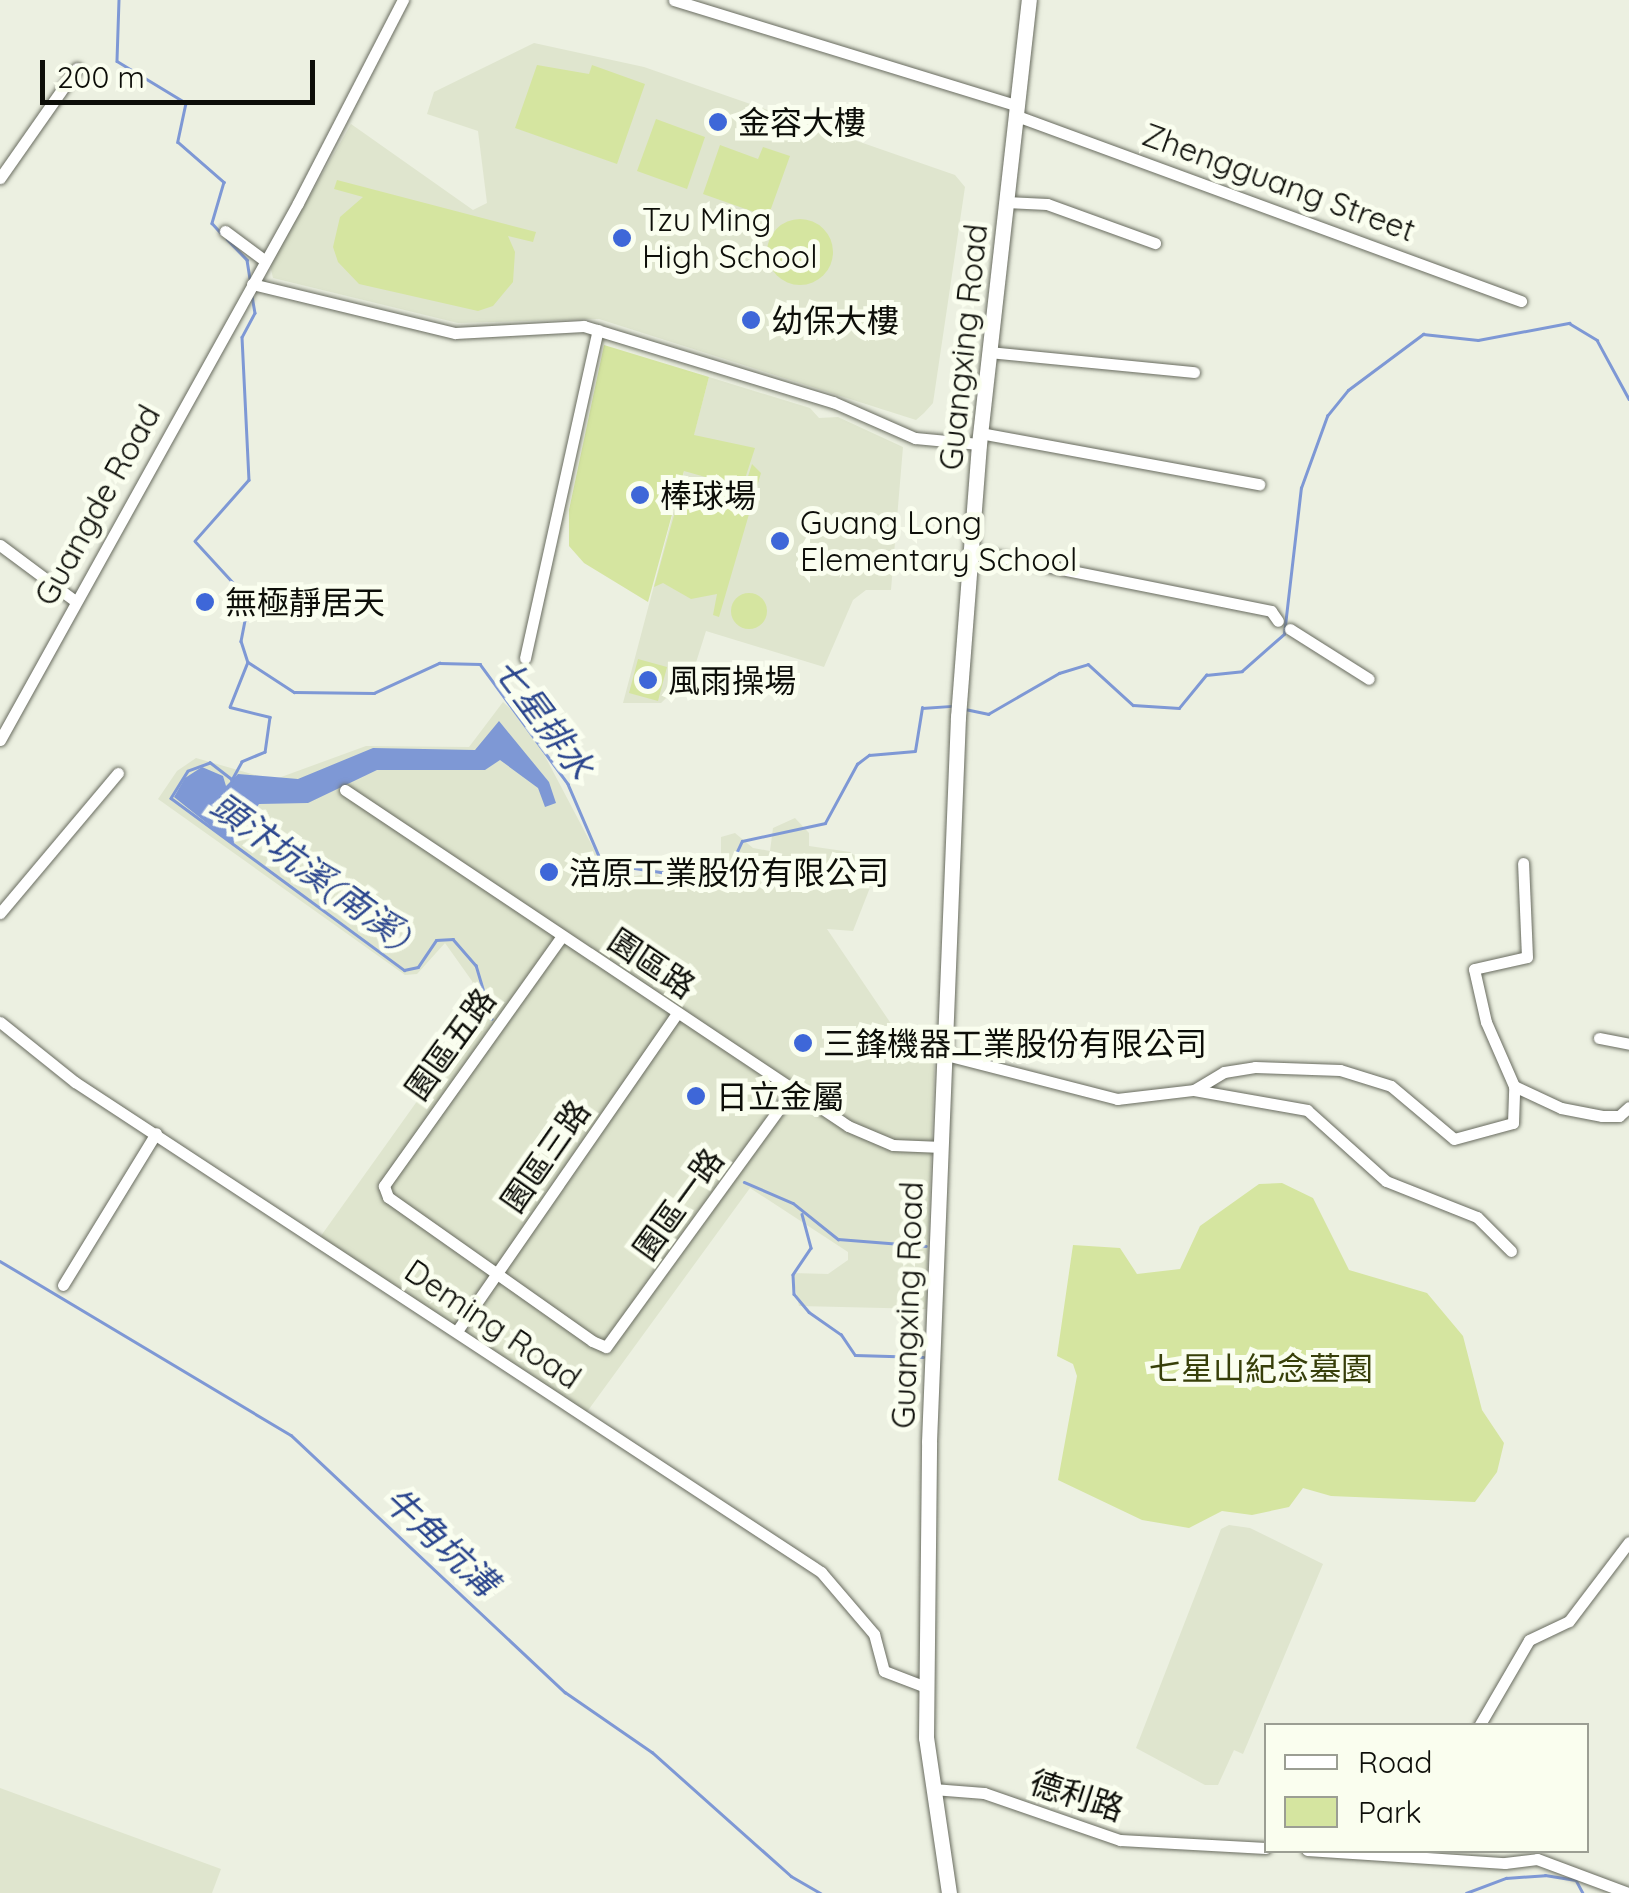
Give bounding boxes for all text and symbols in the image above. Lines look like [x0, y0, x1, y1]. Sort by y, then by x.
scale bar [45, 40, 320, 102]
text: 200 m [57, 58, 145, 96]
place label: 金容大樓 [738, 103, 866, 141]
marker: 金容大樓 [707, 111, 729, 133]
street label: Zhengguang Street [1137, 115, 1421, 249]
place label: Tzu Ming High School [642, 201, 818, 276]
street label: Guangxing Road [931, 222, 995, 472]
marker: Tzu Ming High School [611, 227, 633, 249]
place label: 幼保大樓 [771, 301, 899, 339]
marker: 幼保大樓 [740, 309, 762, 331]
street label: Guangde Road [26, 398, 168, 612]
place label: 棒球場 [660, 476, 756, 514]
marker: 棒球場 [629, 484, 651, 506]
place label: Guang Long Elementary School [800, 504, 1077, 579]
marker: Guang Long Elementary School [769, 530, 791, 552]
place label: 無極靜居天 [225, 583, 385, 621]
marker: 無極靜居天 [194, 591, 216, 613]
water label: 七星排水 [485, 649, 603, 787]
place label: 風雨操場 [668, 661, 796, 699]
marker: 風雨操場 [637, 669, 659, 691]
water label: 頭汴坑溪(南溪) [203, 784, 419, 956]
place label: 涪原工業股份有限公司 [569, 853, 889, 891]
marker: 涪原工業股份有限公司 [538, 861, 560, 883]
street label: 園區路 [601, 920, 703, 1006]
street label: 園區五路 [397, 981, 503, 1107]
place label: 三鋒機器工業股份有限公司 [823, 1024, 1207, 1062]
marker: 三鋒機器工業股份有限公司 [792, 1032, 814, 1054]
place label: 日立金屬 [716, 1077, 844, 1115]
marker: 日立金屬 [685, 1085, 707, 1107]
street label: 園區三路 [493, 1093, 597, 1219]
street label: 園區一路 [625, 1141, 731, 1267]
street label: Guangxing Road [883, 1181, 931, 1429]
street label: Deming Road [398, 1251, 588, 1397]
park label: 七星山紀念墓園 [1149, 1349, 1373, 1387]
water label: 牛角坑溝 [375, 1478, 507, 1604]
legend [1264, 1723, 1589, 1853]
text: Road [1358, 1743, 1432, 1781]
street label: 德利路 [1025, 1762, 1129, 1828]
text: Park [1358, 1793, 1422, 1831]

